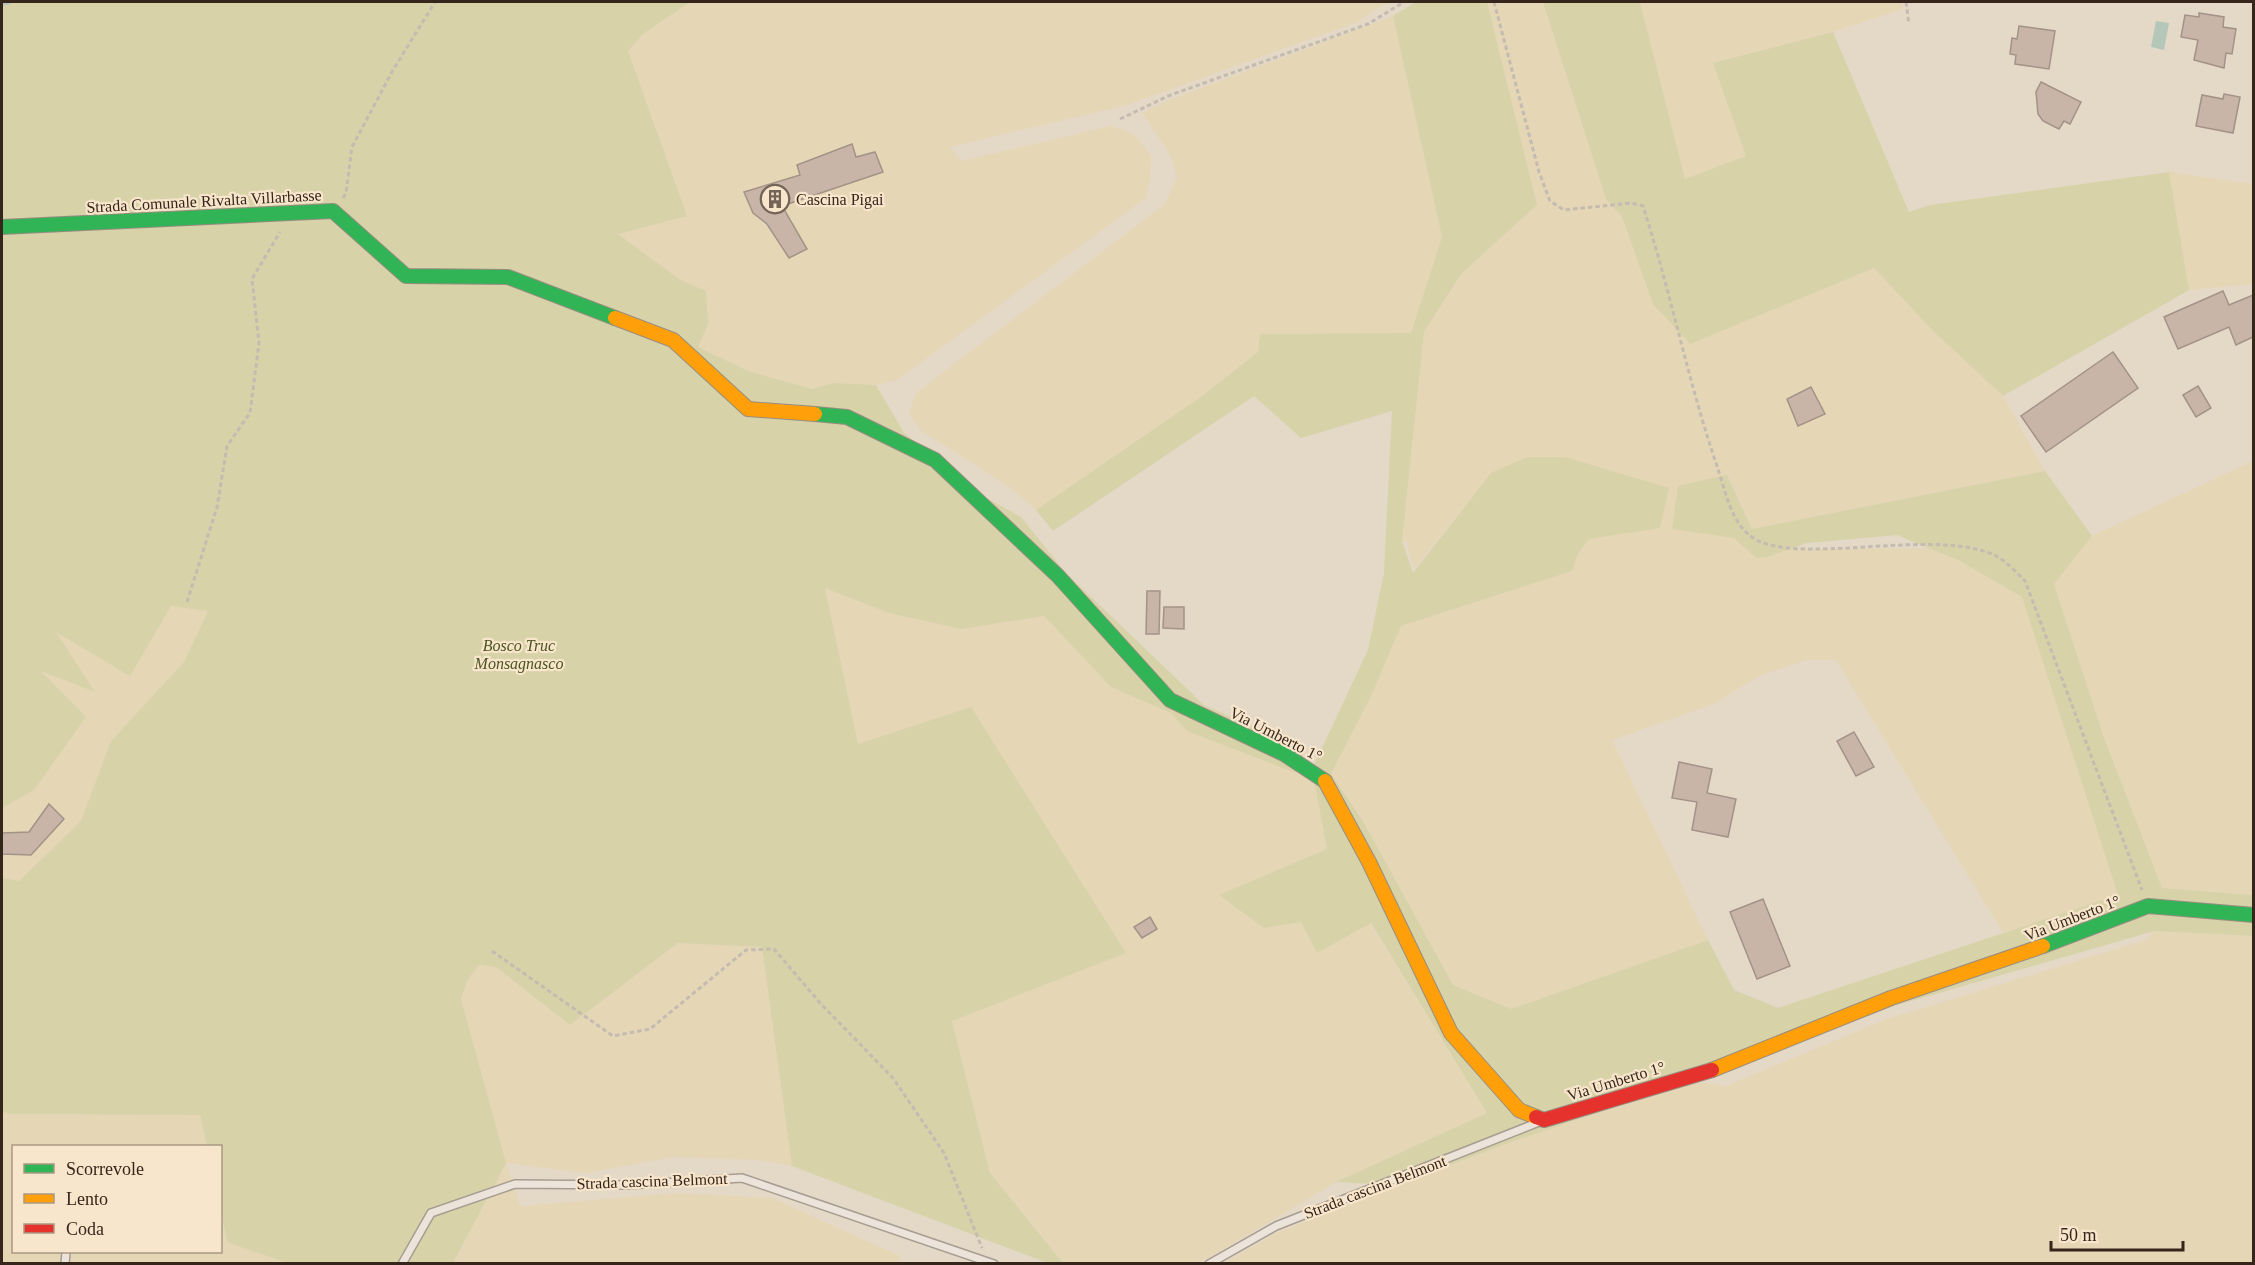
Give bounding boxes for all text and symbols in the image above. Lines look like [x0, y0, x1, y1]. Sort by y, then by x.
building icon: Cascina Pigai [759, 183, 791, 215]
street label: Strada Comunale Rivalta Villarbasse [86, 186, 322, 216]
place label: Cascina Pigai [796, 191, 884, 209]
park label: Bosco Truc Monsagnasco [474, 637, 563, 673]
street label: Via Umberto 1° [1227, 703, 1325, 765]
street label: Via Umberto 1° [2022, 892, 2122, 944]
street label: Via Umberto 1° [1565, 1058, 1667, 1104]
legend [12, 1145, 222, 1253]
street label: Strada cascina Belmont [1301, 1152, 1449, 1222]
text: Scorrevole [66, 1159, 144, 1179]
street label: Strada cascina Belmont [576, 1170, 728, 1192]
text: Lento [66, 1189, 108, 1209]
scale bar [2051, 1214, 2183, 1252]
text: Coda [66, 1219, 104, 1239]
text: 50 m [2060, 1225, 2097, 1245]

